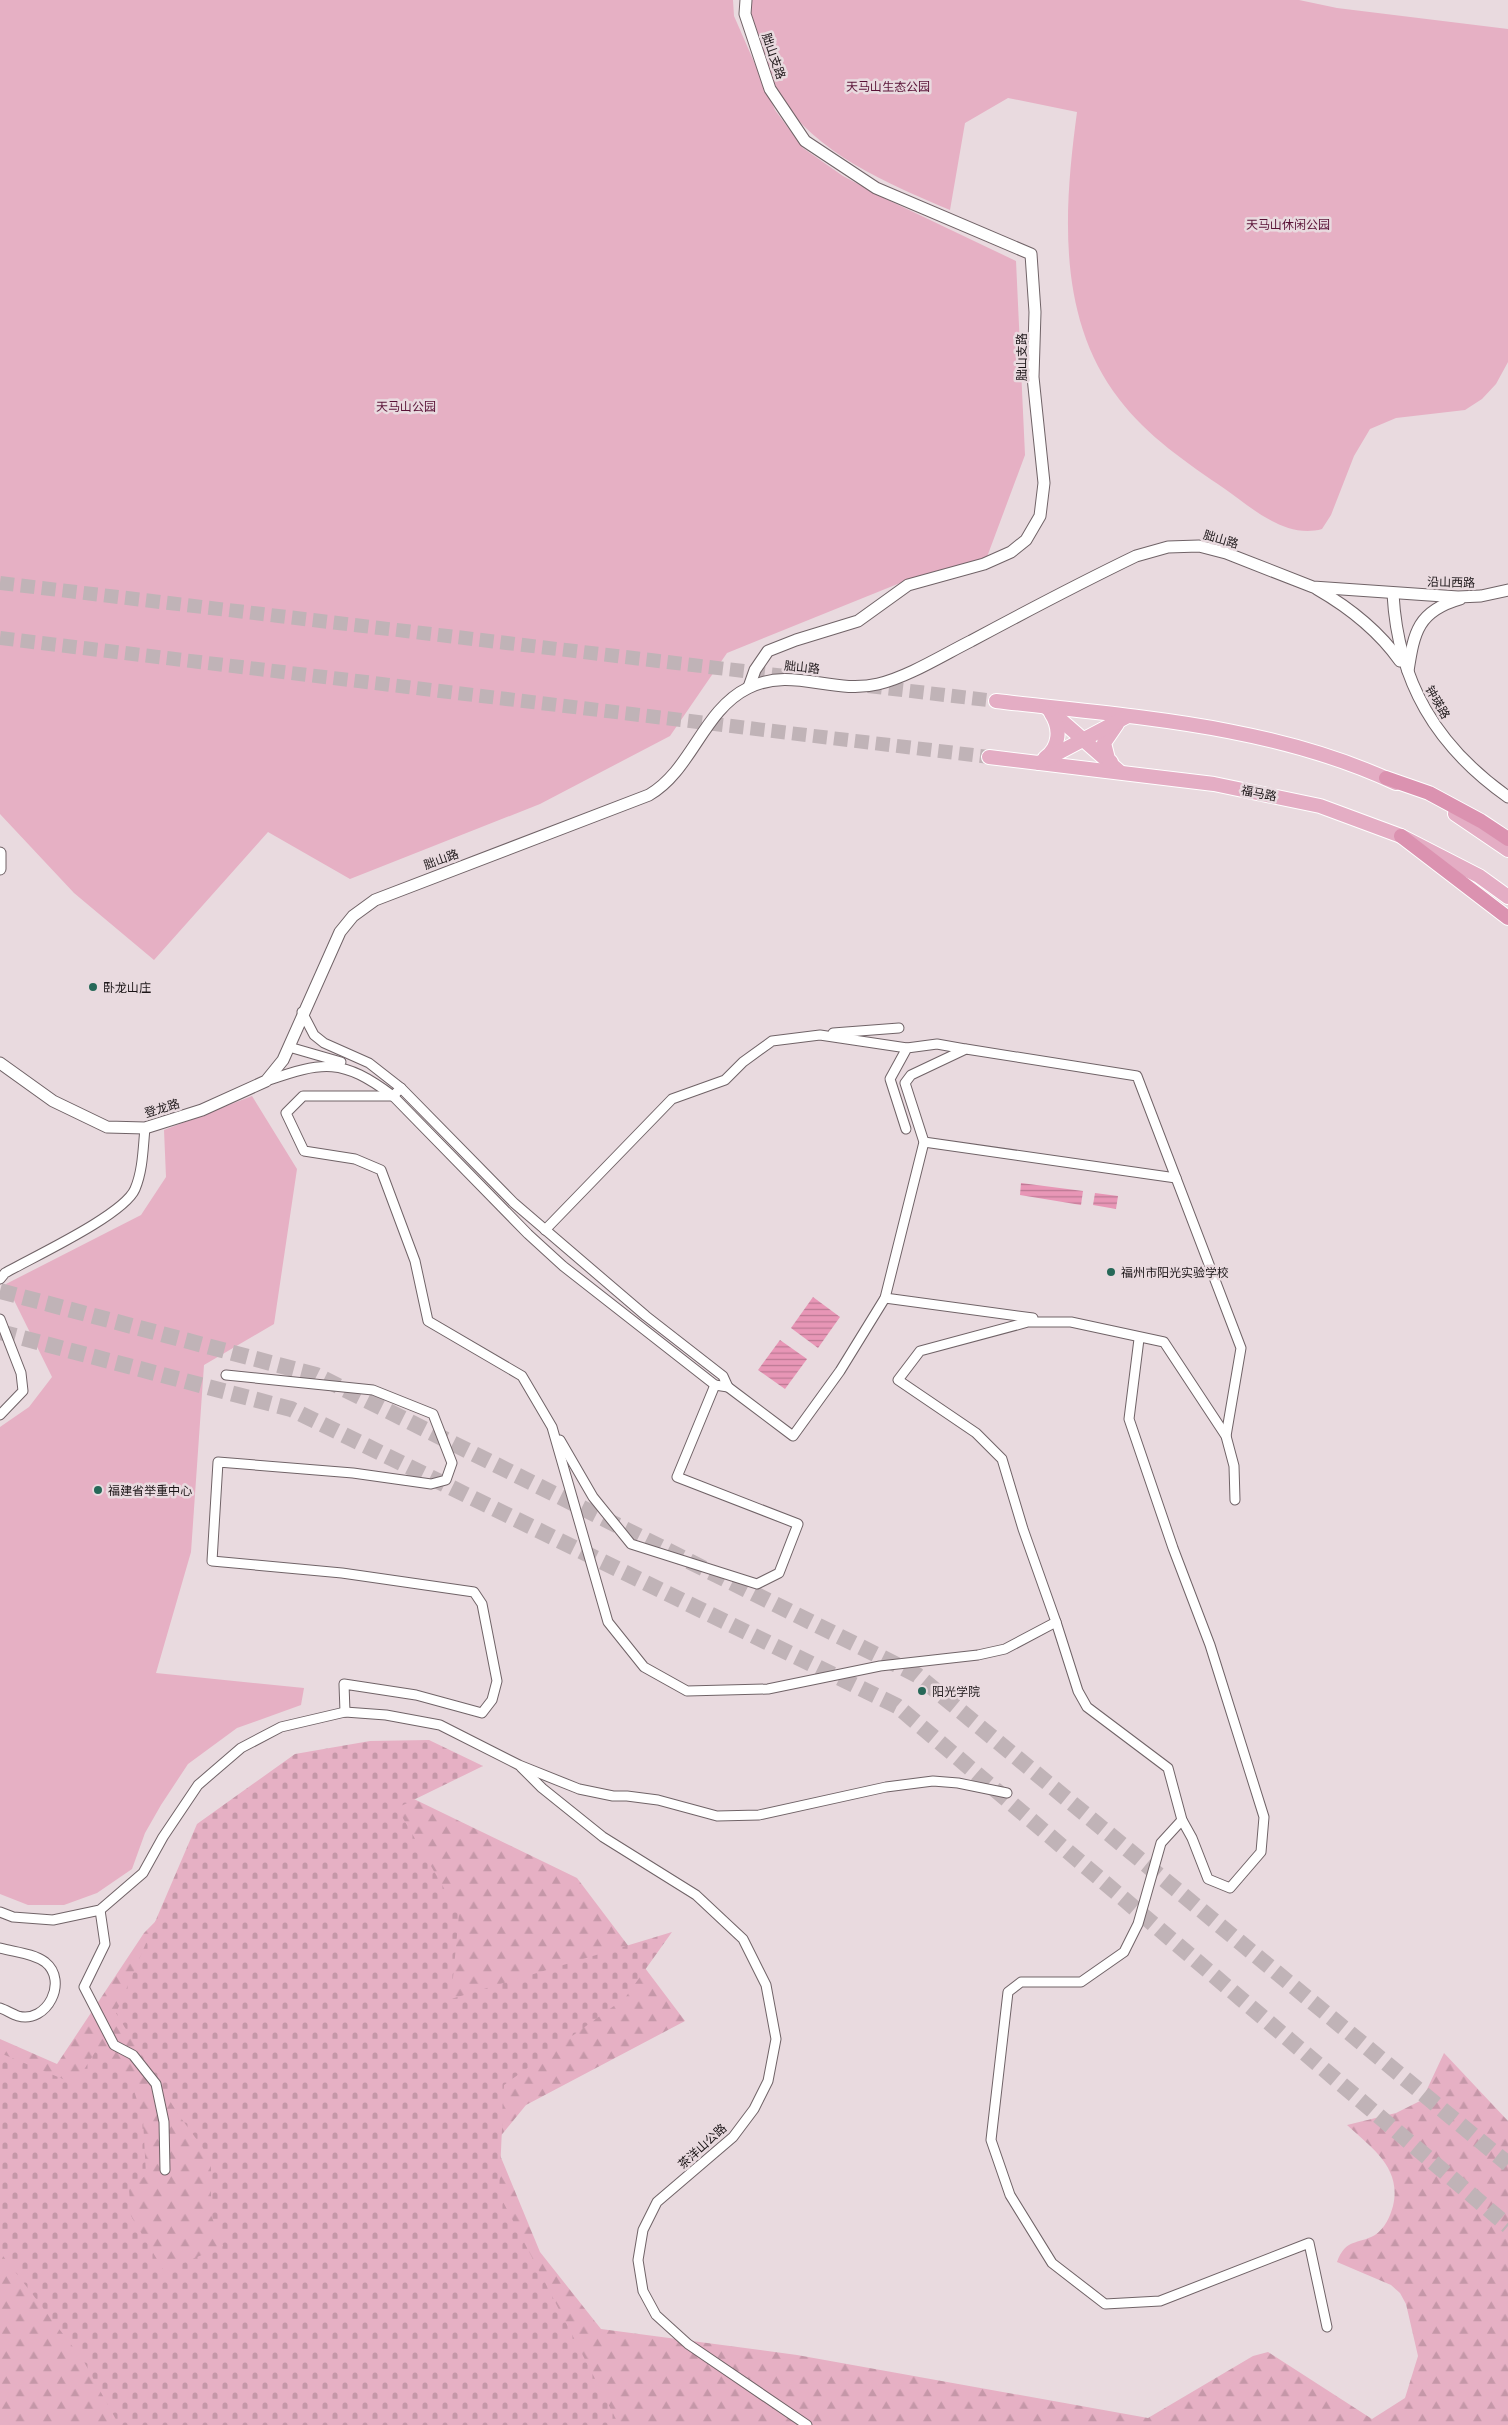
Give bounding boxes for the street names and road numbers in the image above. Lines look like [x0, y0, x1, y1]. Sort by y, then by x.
street label: 胐山支路 [758, 31, 790, 81]
street label: 胐山支路 [1013, 333, 1030, 381]
street label: 胐山路 [1201, 526, 1241, 552]
street label: 沿山西路 [1427, 573, 1475, 591]
street label: 胐山路 [783, 657, 821, 677]
street label: 钟瑛路 [1422, 682, 1454, 722]
street label: 福马路 [1240, 781, 1278, 805]
street label: 胐山路 [421, 845, 461, 873]
street label: 登龙路 [142, 1095, 182, 1121]
street label: 茶洋山公路 [674, 2120, 730, 2172]

